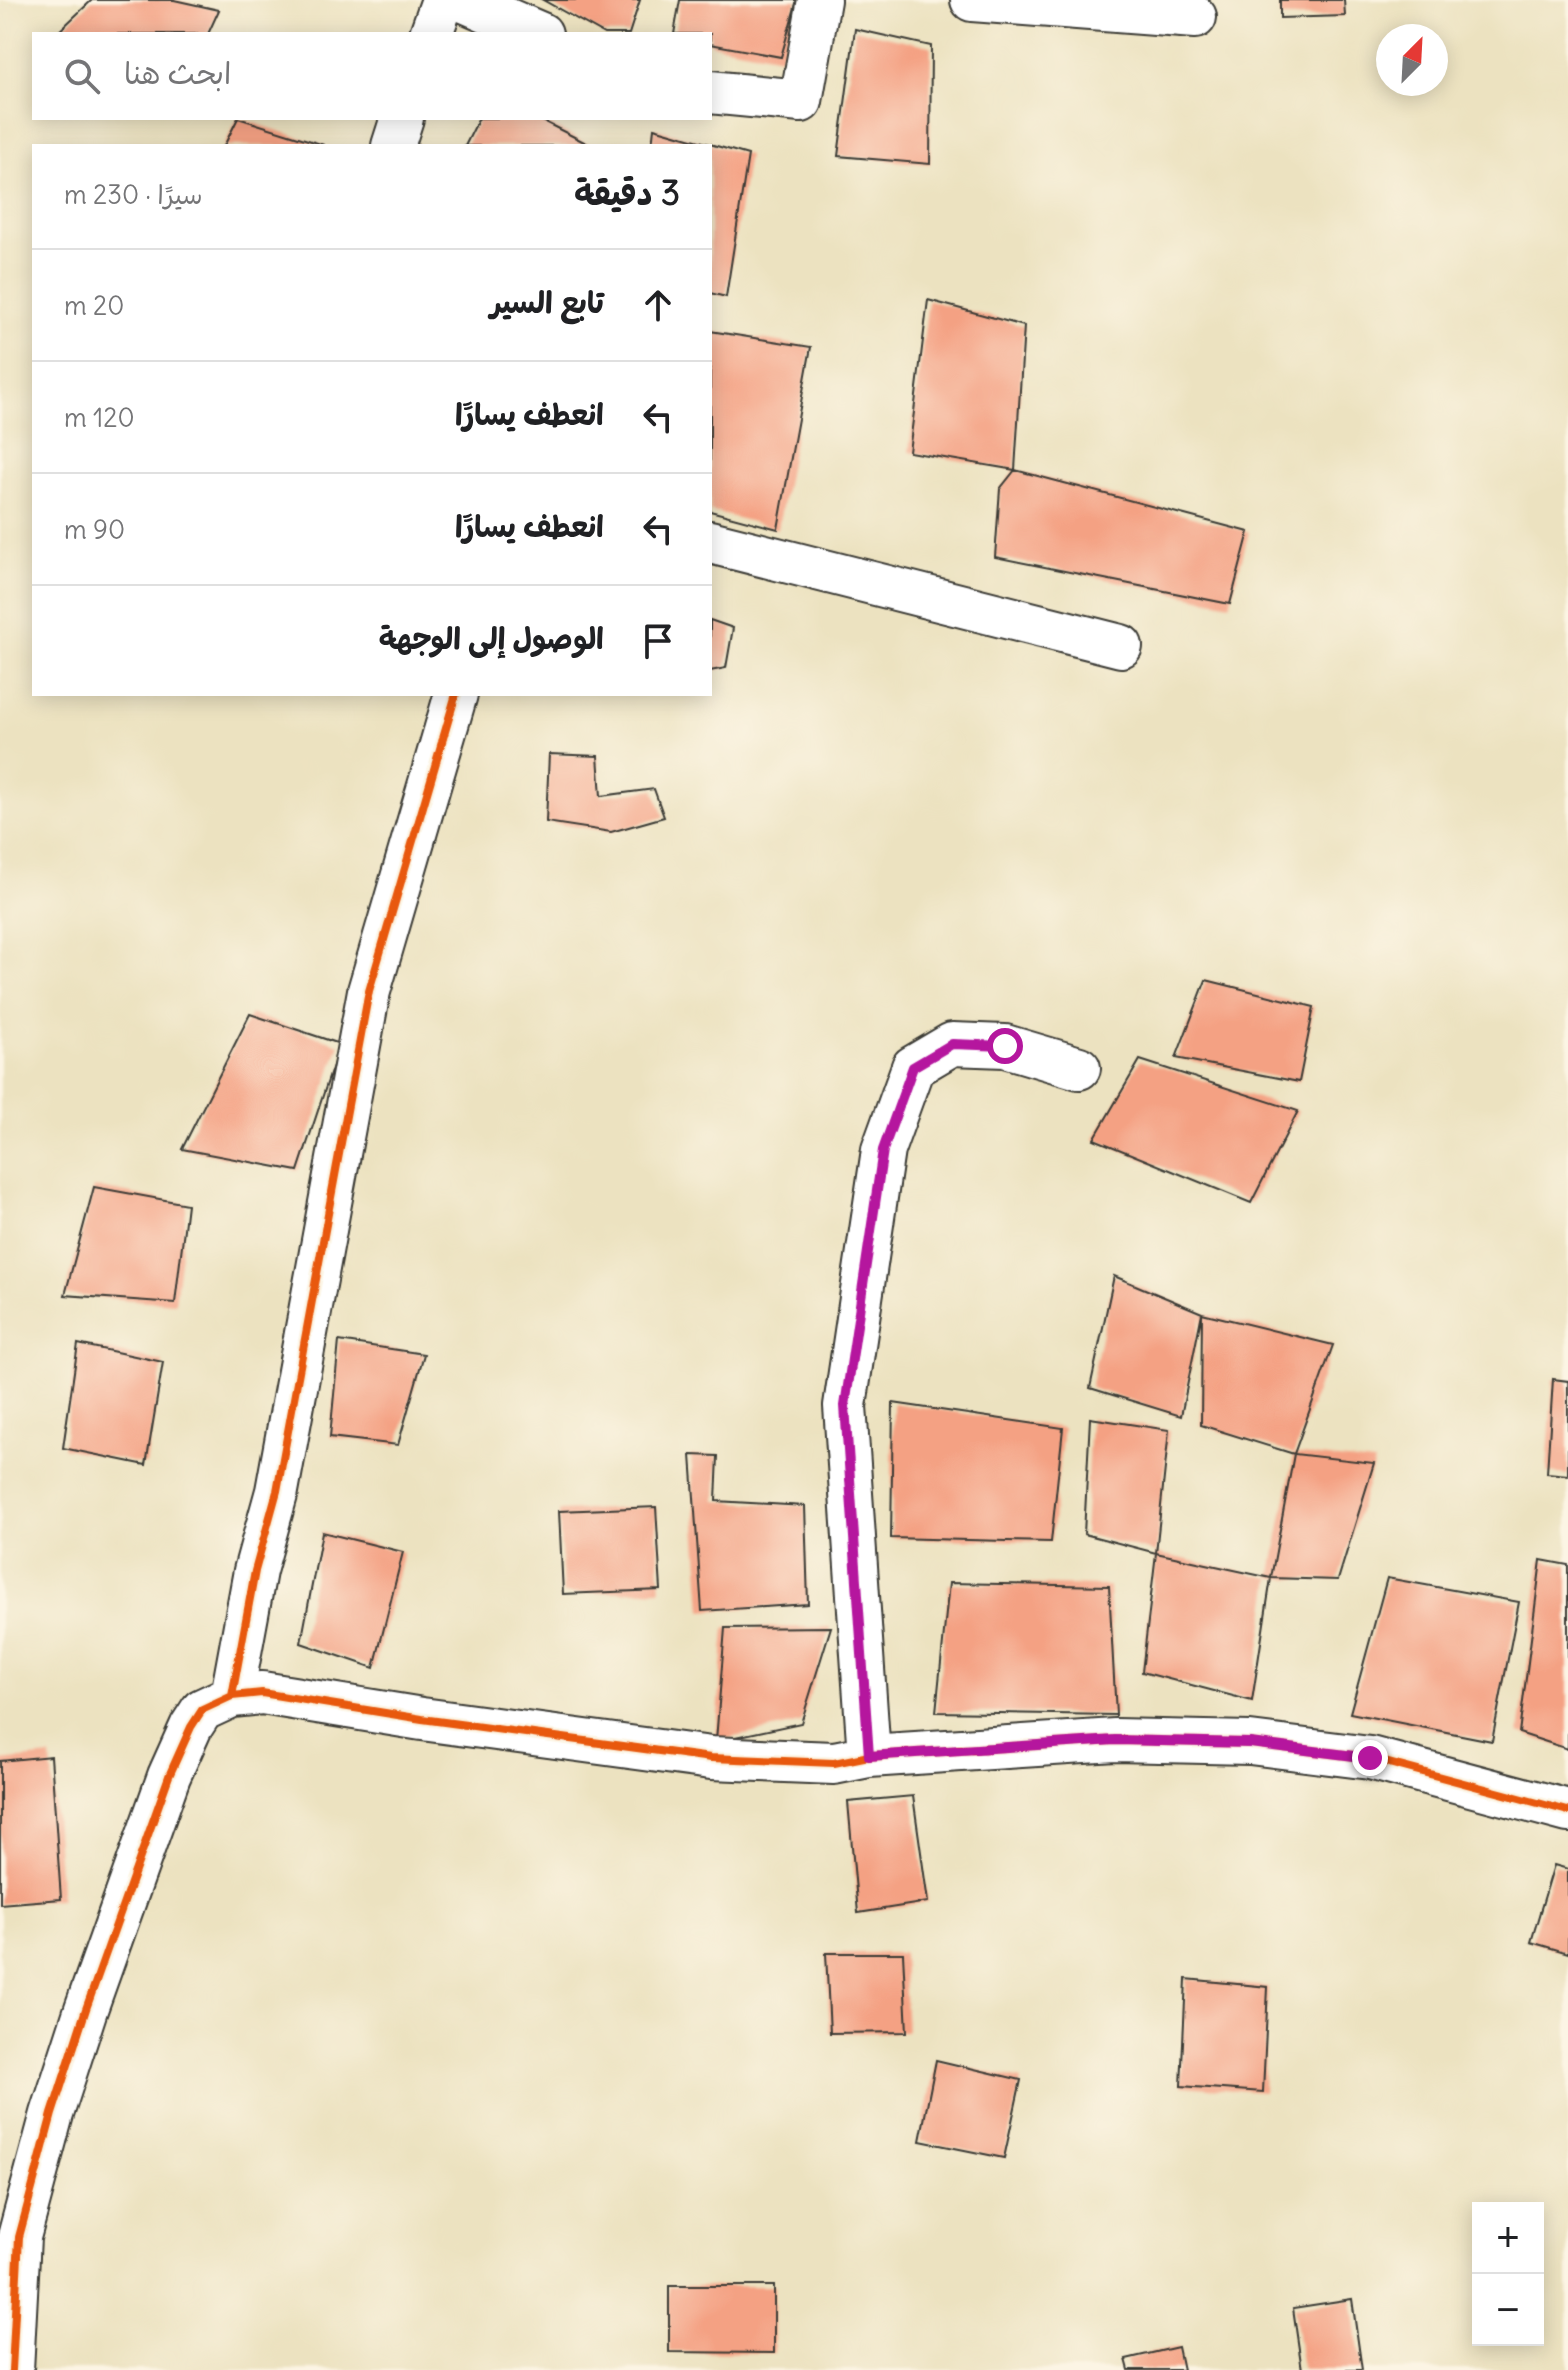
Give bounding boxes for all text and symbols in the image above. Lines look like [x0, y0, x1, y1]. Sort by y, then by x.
north arrow [1376, 24, 1448, 96]
search box [32, 32, 712, 120]
icon: search [60, 54, 104, 98]
text: ابحث هنا [124, 54, 231, 92]
text: 3 دقيقة [574, 171, 680, 214]
text: سيرًا · 230 m [64, 178, 203, 211]
text: تابع السير [490, 283, 604, 321]
icon: ahead [636, 283, 680, 327]
text: 20 m [64, 289, 124, 322]
text: انعطف يسارًا [455, 395, 604, 433]
icon: left [636, 395, 680, 439]
text: 120 m [64, 401, 135, 434]
text: انعطف يسارًا [455, 507, 604, 545]
icon: left [636, 507, 680, 551]
text: 90 m [64, 513, 125, 546]
text: الوصول إلى الوجهة [379, 619, 604, 657]
icon: arrive [636, 619, 680, 663]
route start [987, 1028, 1023, 1064]
route end [1352, 1740, 1388, 1776]
map controls [1472, 2202, 1544, 2346]
button: + [1472, 2202, 1544, 2274]
button: − [1472, 2274, 1544, 2346]

